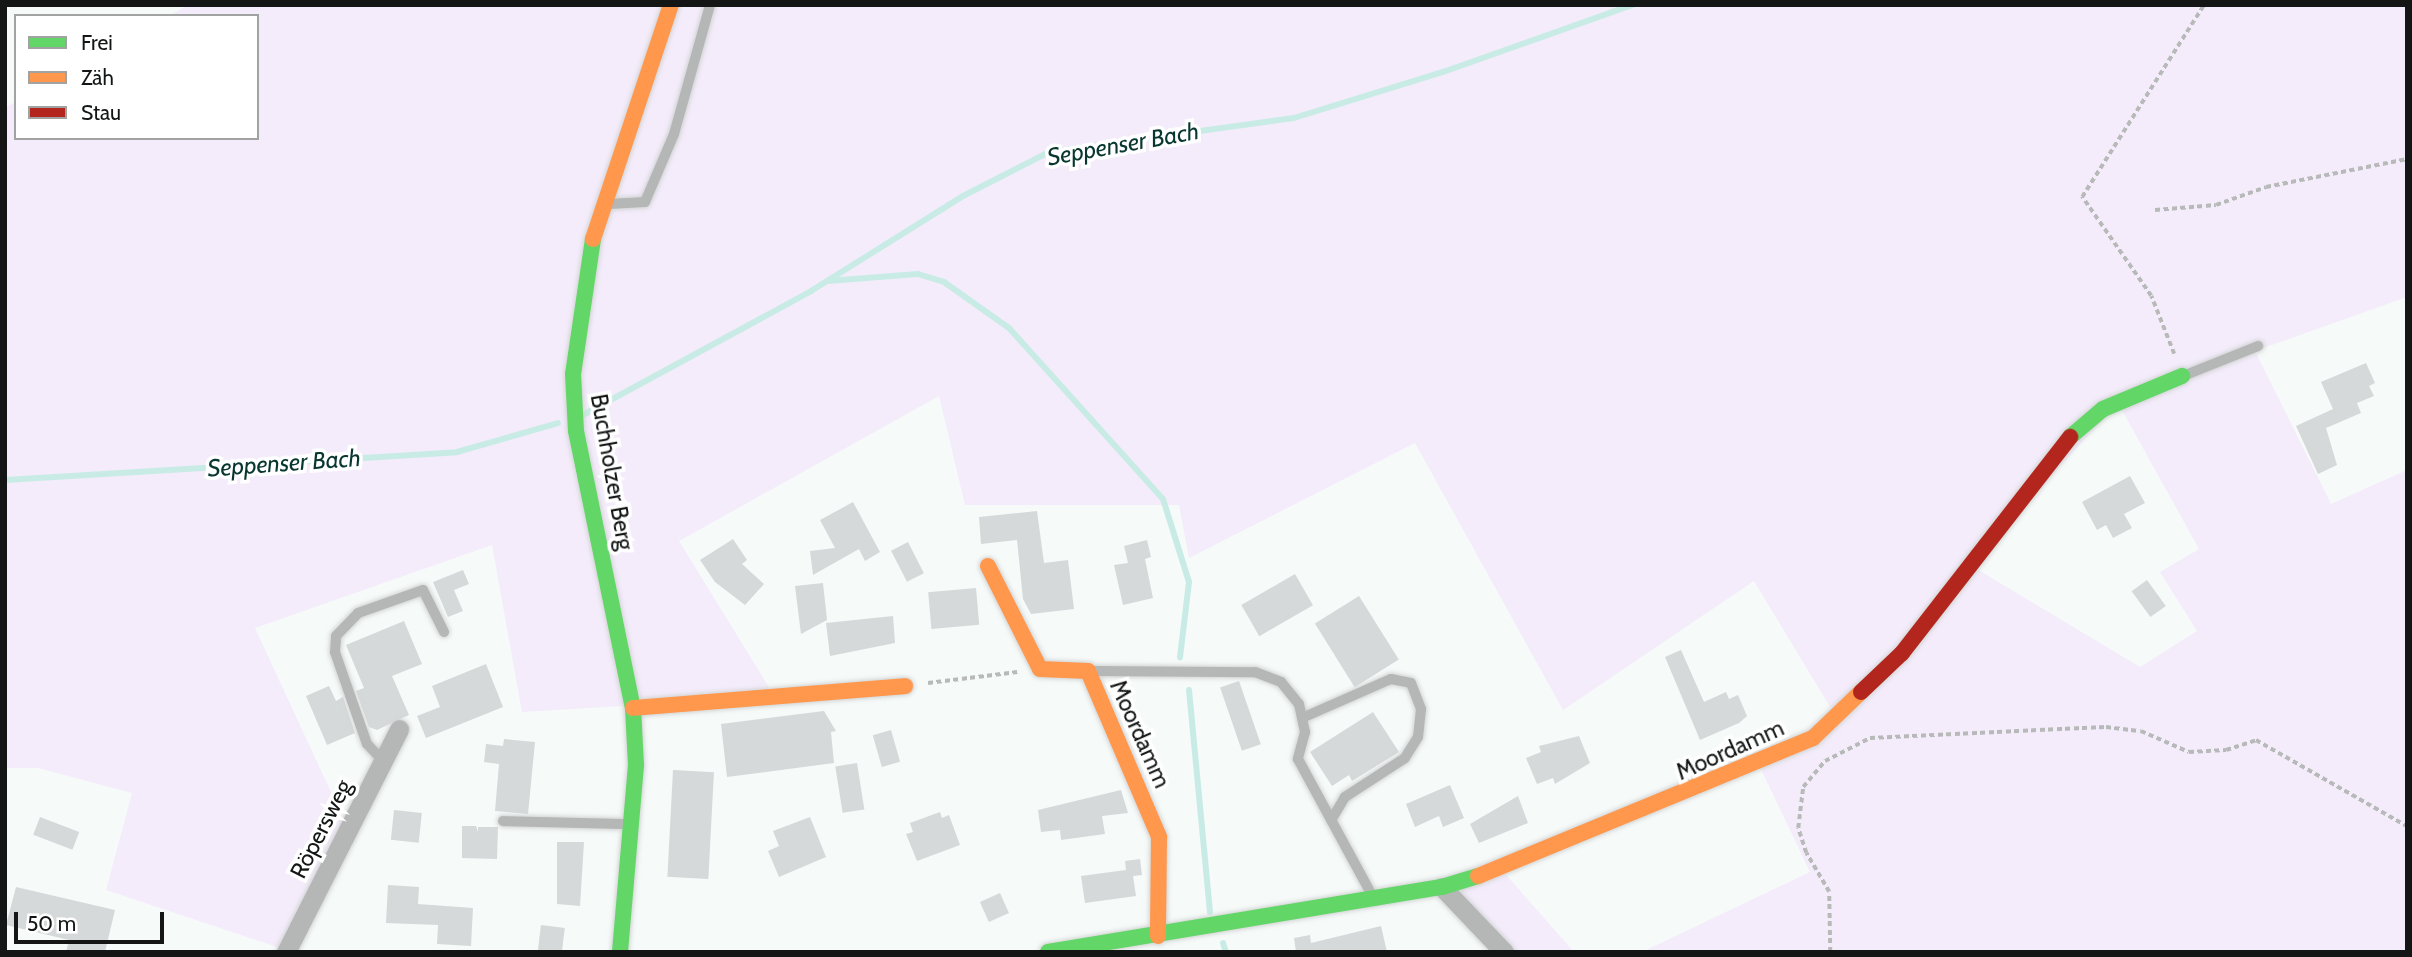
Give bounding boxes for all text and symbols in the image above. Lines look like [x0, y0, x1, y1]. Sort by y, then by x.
legend [14, 14, 259, 140]
text: Frei [81, 30, 113, 55]
text: Zäh [81, 65, 114, 90]
text: Stau [81, 100, 121, 125]
water label: Seppenser Bach [1045, 116, 1201, 172]
street label: Buchholzer Berg [585, 392, 639, 552]
water label: Seppenser Bach [206, 443, 362, 483]
street label: Moordamm [1104, 676, 1176, 792]
street label: Moordamm [1672, 714, 1788, 786]
street label: Röpersweg [284, 775, 358, 883]
scale bar [18, 898, 168, 942]
text: 50 m [27, 911, 76, 936]

